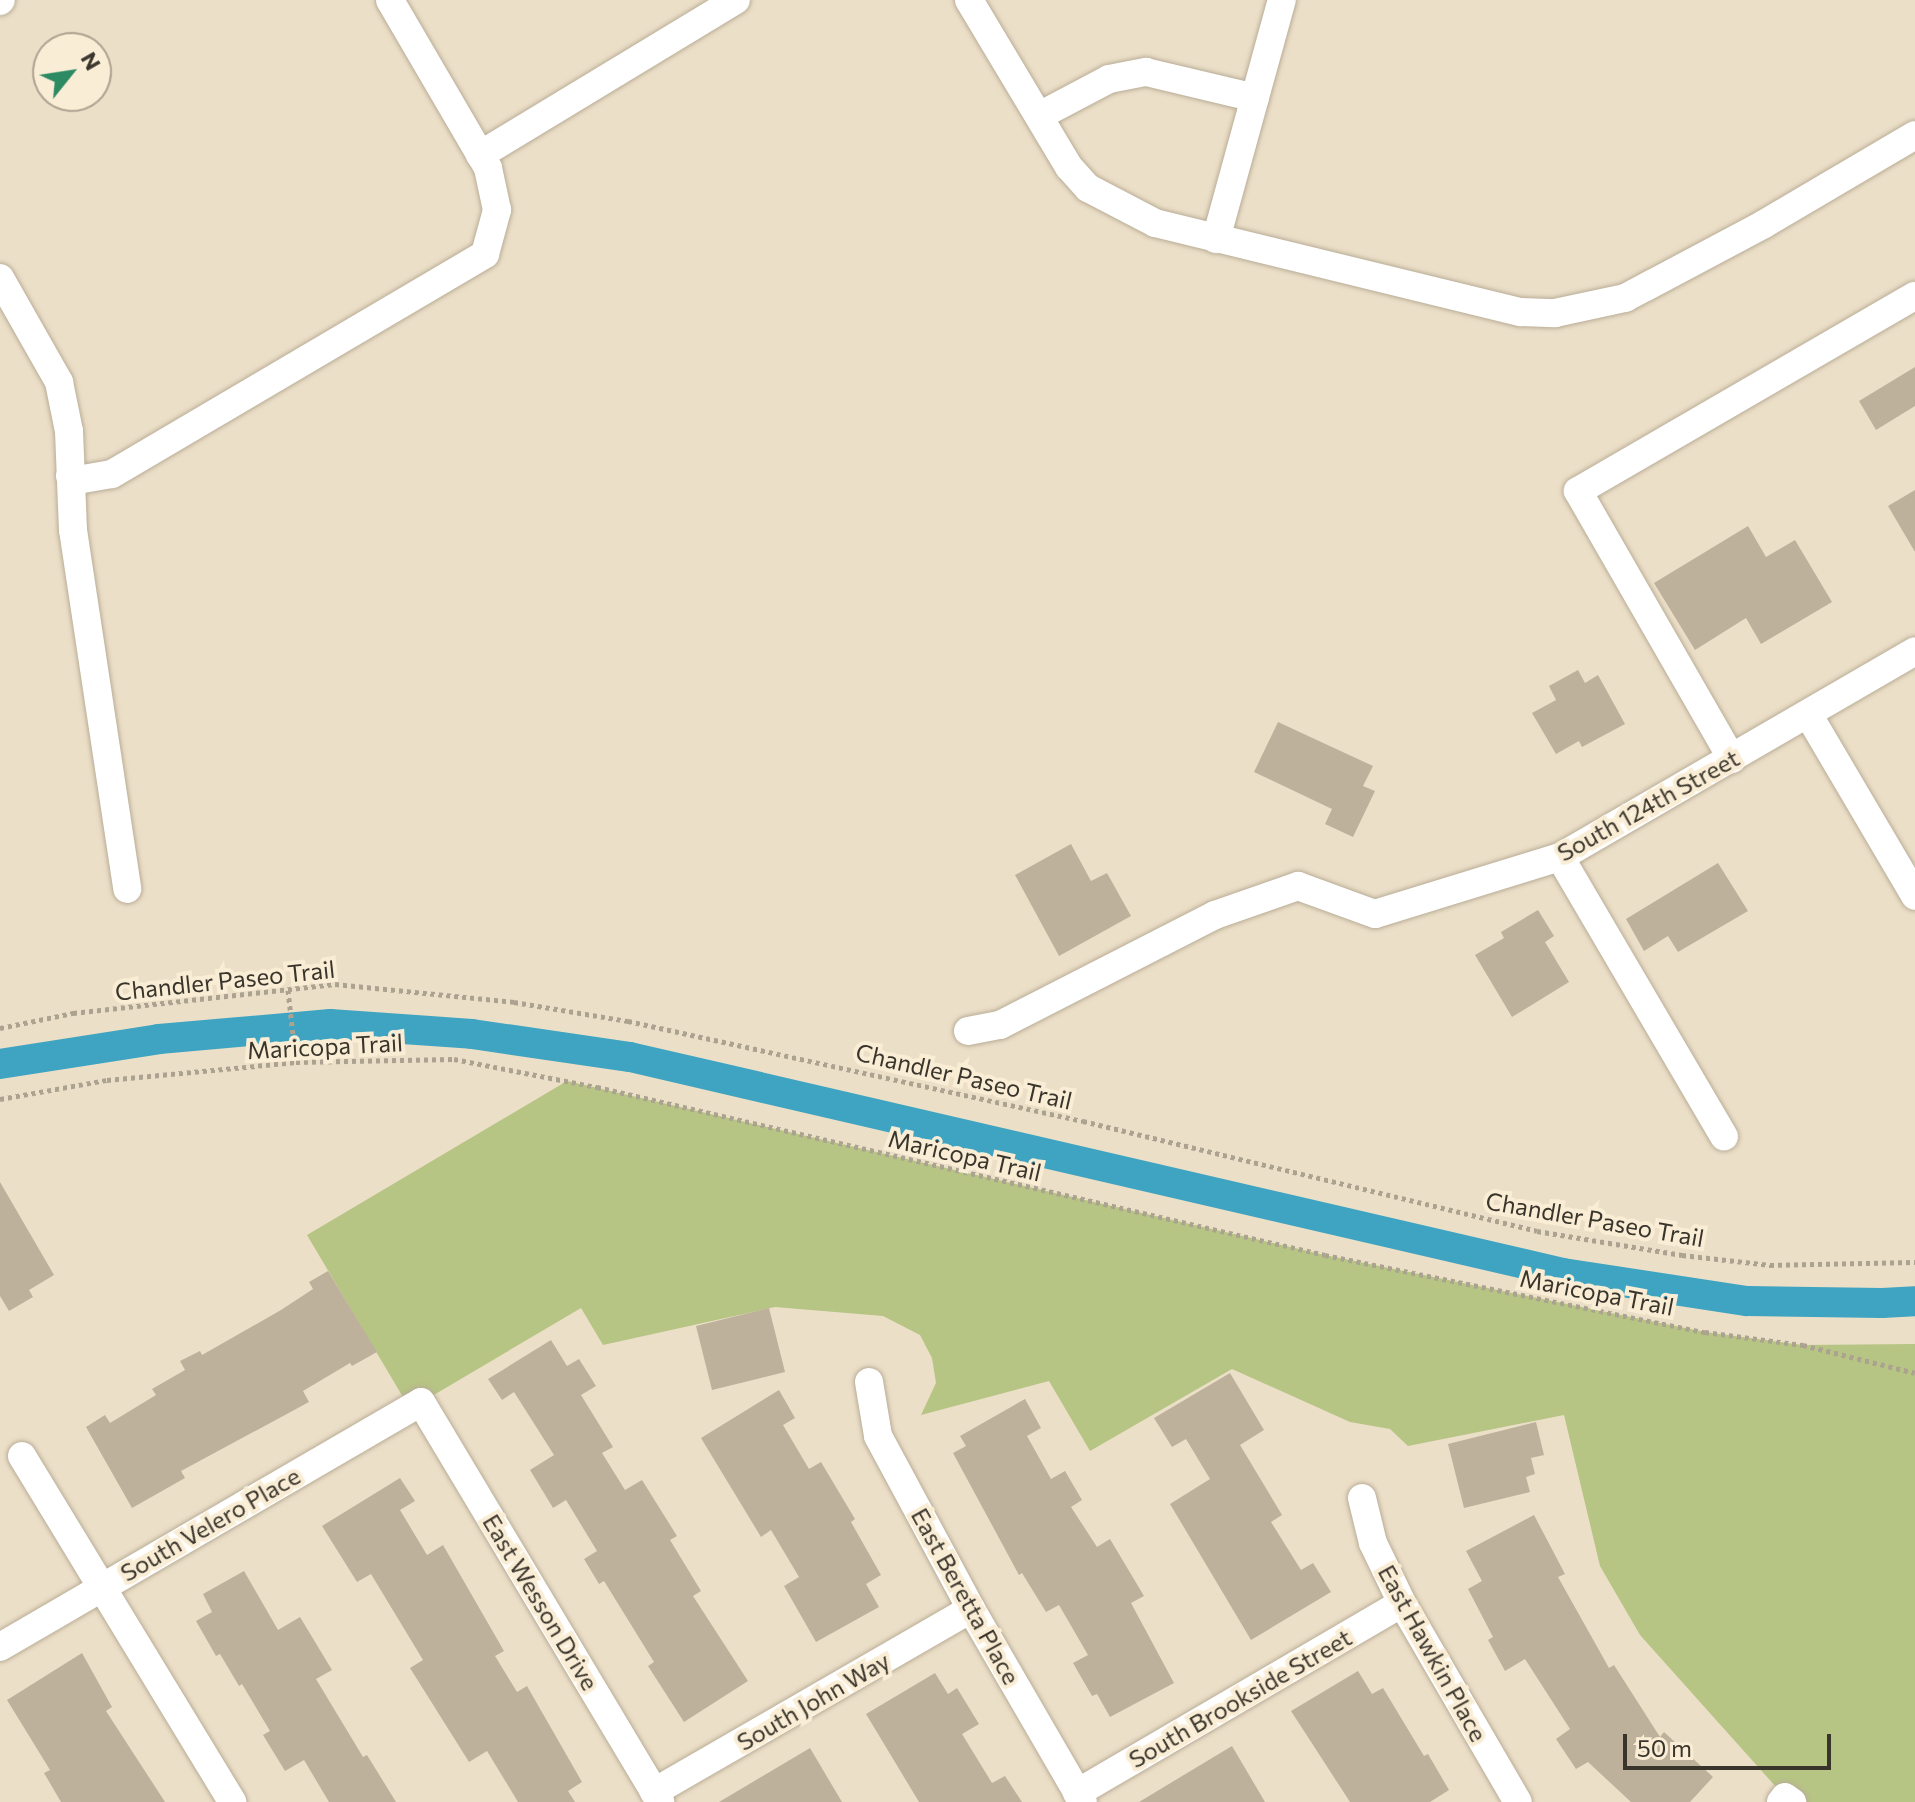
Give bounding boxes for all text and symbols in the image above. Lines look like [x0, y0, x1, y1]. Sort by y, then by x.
north arrow [32, 32, 112, 112]
text: N [76, 47, 107, 75]
street label: South 124th Street [1552, 743, 1744, 867]
street label: Chandler Paseo Trail [114, 954, 336, 1006]
street label: Maricopa Trail [246, 1028, 404, 1064]
street label: Chandler Paseo Trail [853, 1037, 1075, 1115]
street label: Maricopa Trail [886, 1123, 1044, 1187]
street label: Chandler Paseo Trail [1484, 1186, 1706, 1252]
street label: Maricopa Trail [1518, 1263, 1676, 1321]
street label: South Velero Place [115, 1461, 305, 1587]
street label: East Beretta Place [906, 1503, 1026, 1689]
street label: East Wesson Drive [477, 1509, 605, 1695]
street label: East Hawkin Place [1373, 1560, 1493, 1746]
street label: South Brookside Street [1124, 1622, 1356, 1774]
street label: South John Way [732, 1646, 894, 1756]
scale bar [1627, 1718, 1835, 1768]
text: 50 m [1637, 1733, 1692, 1762]

